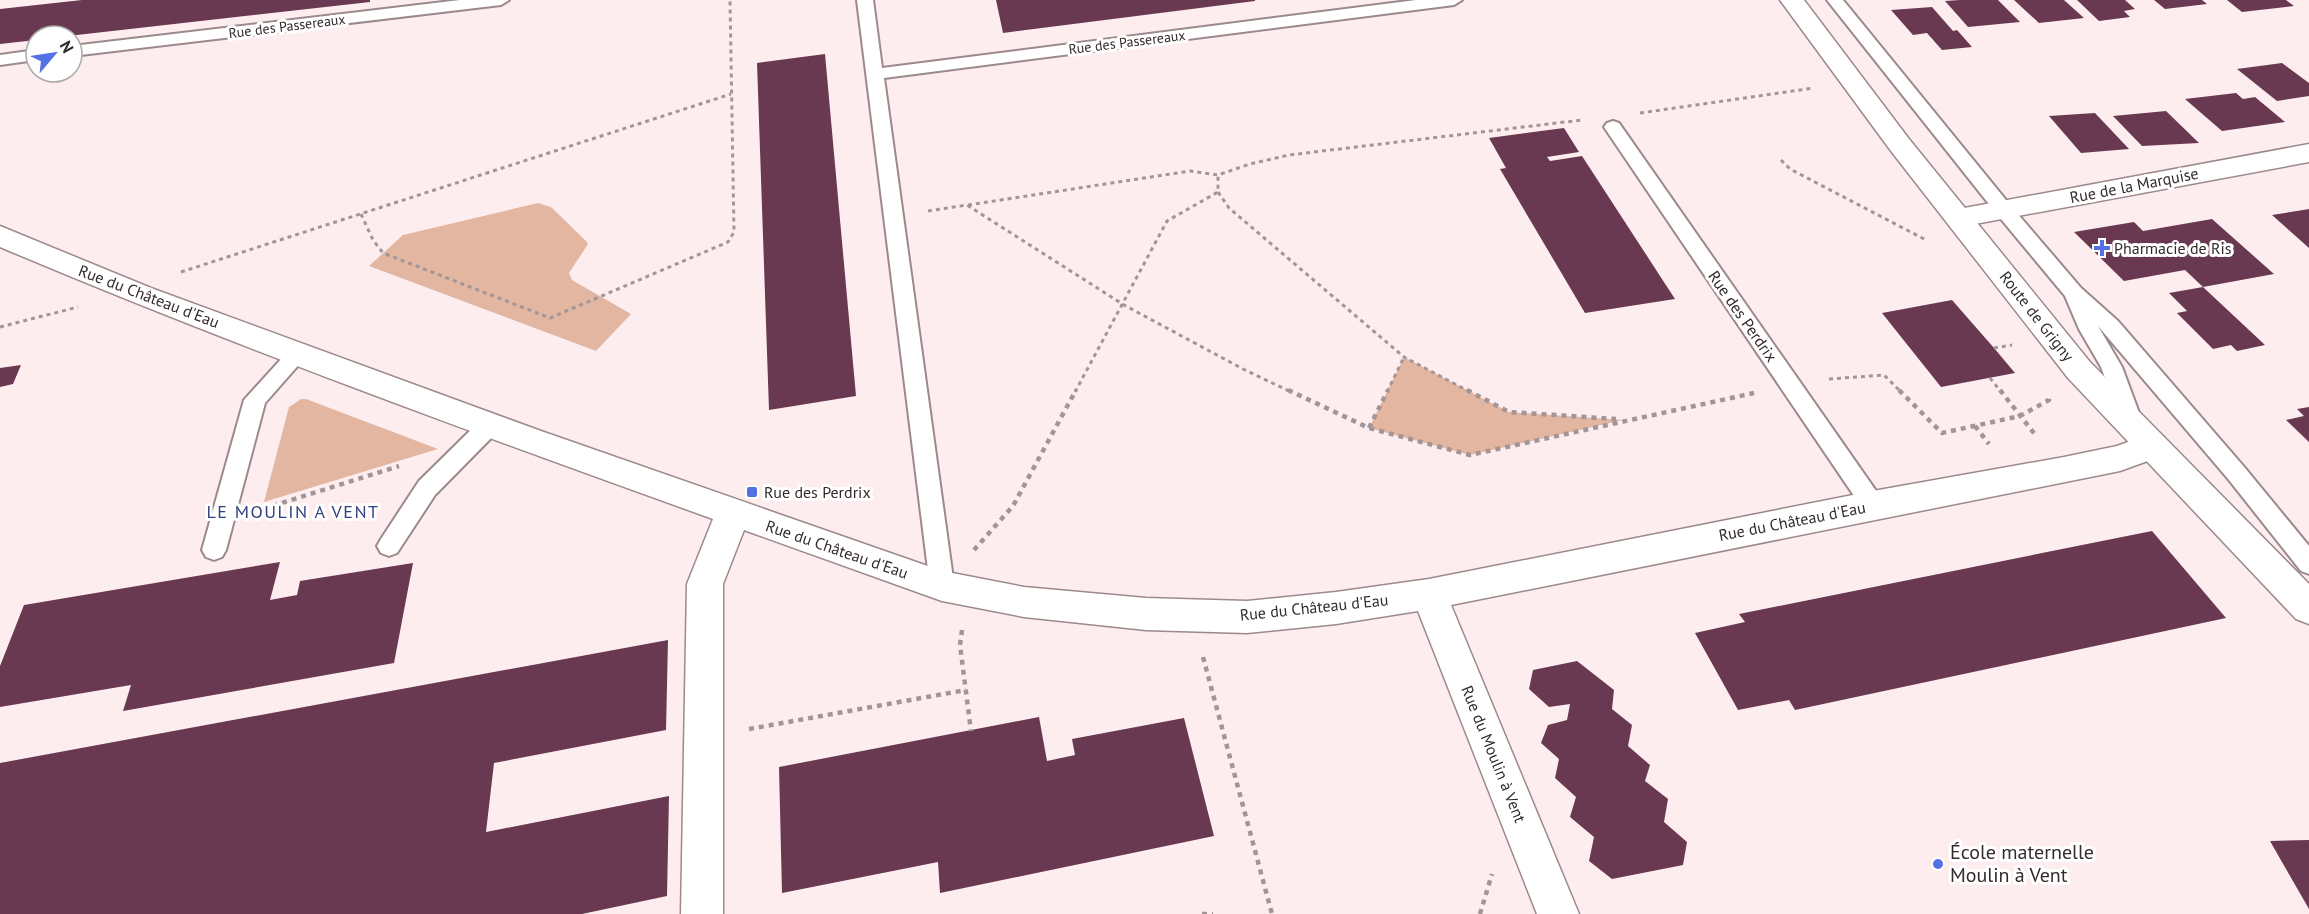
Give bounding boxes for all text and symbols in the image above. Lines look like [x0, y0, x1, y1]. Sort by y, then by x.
street label: Rue des Passereaux [228, 10, 346, 42]
north arrow [24, 24, 84, 84]
street label: Rue des Passereaux [1068, 26, 1186, 58]
text: N [56, 37, 78, 56]
street label: Rue de la Marquise [2068, 163, 2200, 207]
place label: Pharmacie de Ris [2114, 238, 2232, 258]
marker: Pharmacie de Ris [2095, 241, 2109, 255]
street label: Rue du Château d'Eau [76, 260, 222, 332]
street label: Rue des Perdrix [1704, 267, 1782, 365]
street label: Route de Grigny [1996, 267, 2079, 365]
place label: Rue des Perdrix [764, 482, 871, 502]
marker: Rue des Perdrix [745, 485, 759, 499]
street label: Rue du Château d'Eau [1717, 497, 1867, 545]
district label: LE MOULIN A VENT [207, 500, 379, 523]
street label: Rue du Château d'Eau [763, 515, 911, 583]
street label: Rue du Château d'Eau [1239, 589, 1389, 625]
street label: Rue du Moulin à Vent [1457, 683, 1531, 826]
place label: École maternelle Moulin à Vent [1950, 839, 2094, 888]
marker: École maternelle Moulin à Vent [1931, 857, 1945, 871]

